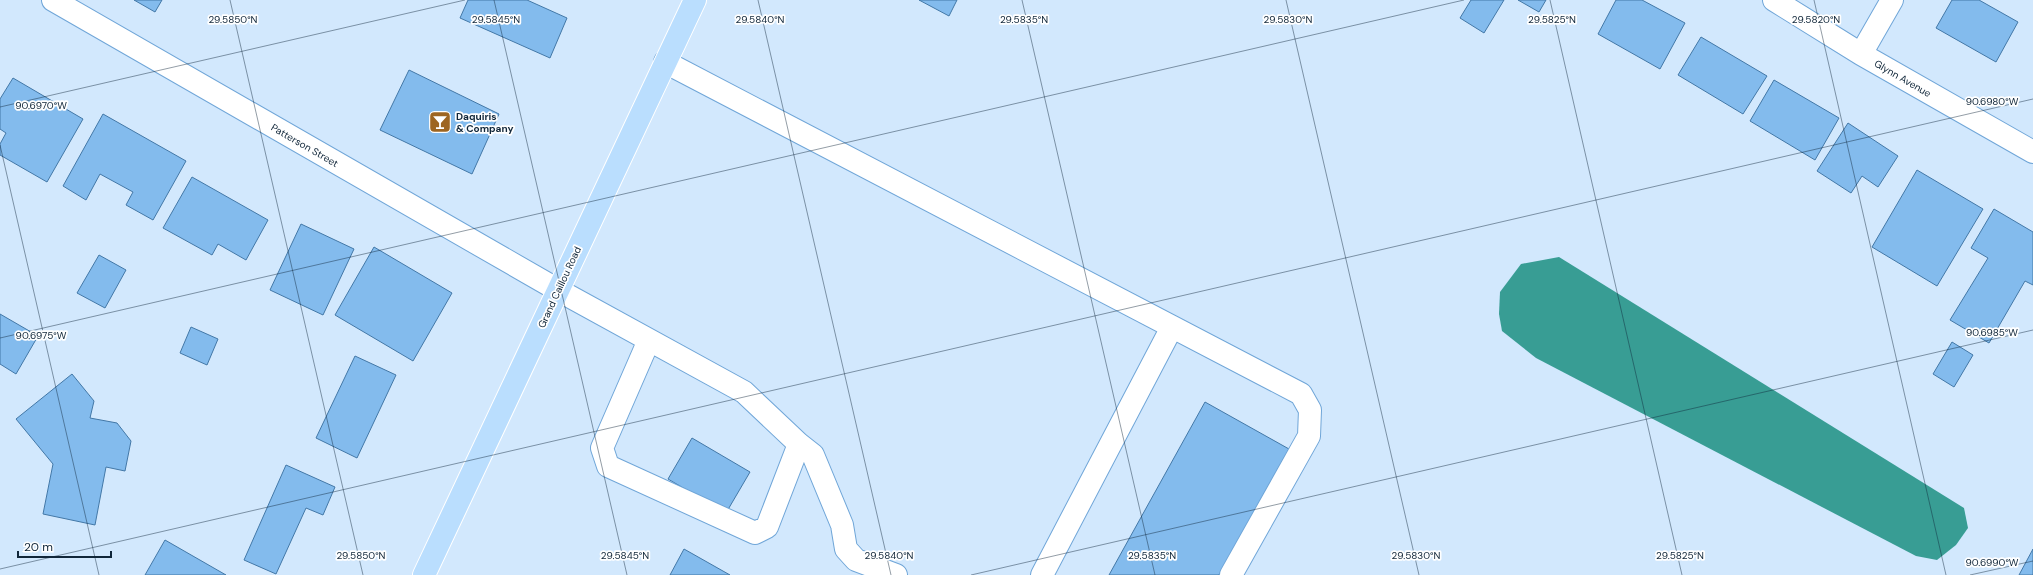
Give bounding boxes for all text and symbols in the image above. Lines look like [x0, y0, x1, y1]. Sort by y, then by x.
text: 29.5850°N [208, 13, 258, 26]
text: 29.5845°N [472, 13, 520, 26]
text: 29.5840°N [735, 13, 785, 26]
text: 29.5835°N [1000, 13, 1048, 26]
text: 29.5830°N [1264, 13, 1313, 26]
text: 29.5825°N [1528, 13, 1576, 26]
text: 29.5820°N [1792, 13, 1840, 26]
street label: Glynn Avenue [1872, 57, 1934, 100]
text: 90.6980°W [1966, 95, 2019, 108]
text: 90.6970°W [15, 99, 67, 112]
bar icon: Daquiris & Company [427, 109, 453, 135]
place label: Daquiris & Company [456, 110, 514, 135]
street label: Patterson Street [269, 121, 341, 170]
street label: Grand Caillou Road [535, 244, 584, 330]
text: 90.6985°W [1966, 326, 2018, 339]
text: 90.6975°W [16, 329, 67, 342]
scale bar [18, 533, 111, 559]
text: 20 m [24, 539, 53, 555]
text: 29.5850°N [336, 549, 386, 562]
text: 29.5845°N [601, 549, 649, 562]
text: 29.5840°N [864, 549, 914, 562]
text: 29.5835°N [1128, 549, 1176, 562]
text: 29.5830°N [1392, 549, 1441, 562]
text: 29.5825°N [1656, 549, 1704, 562]
text: 90.6990°W [1966, 556, 2019, 569]

